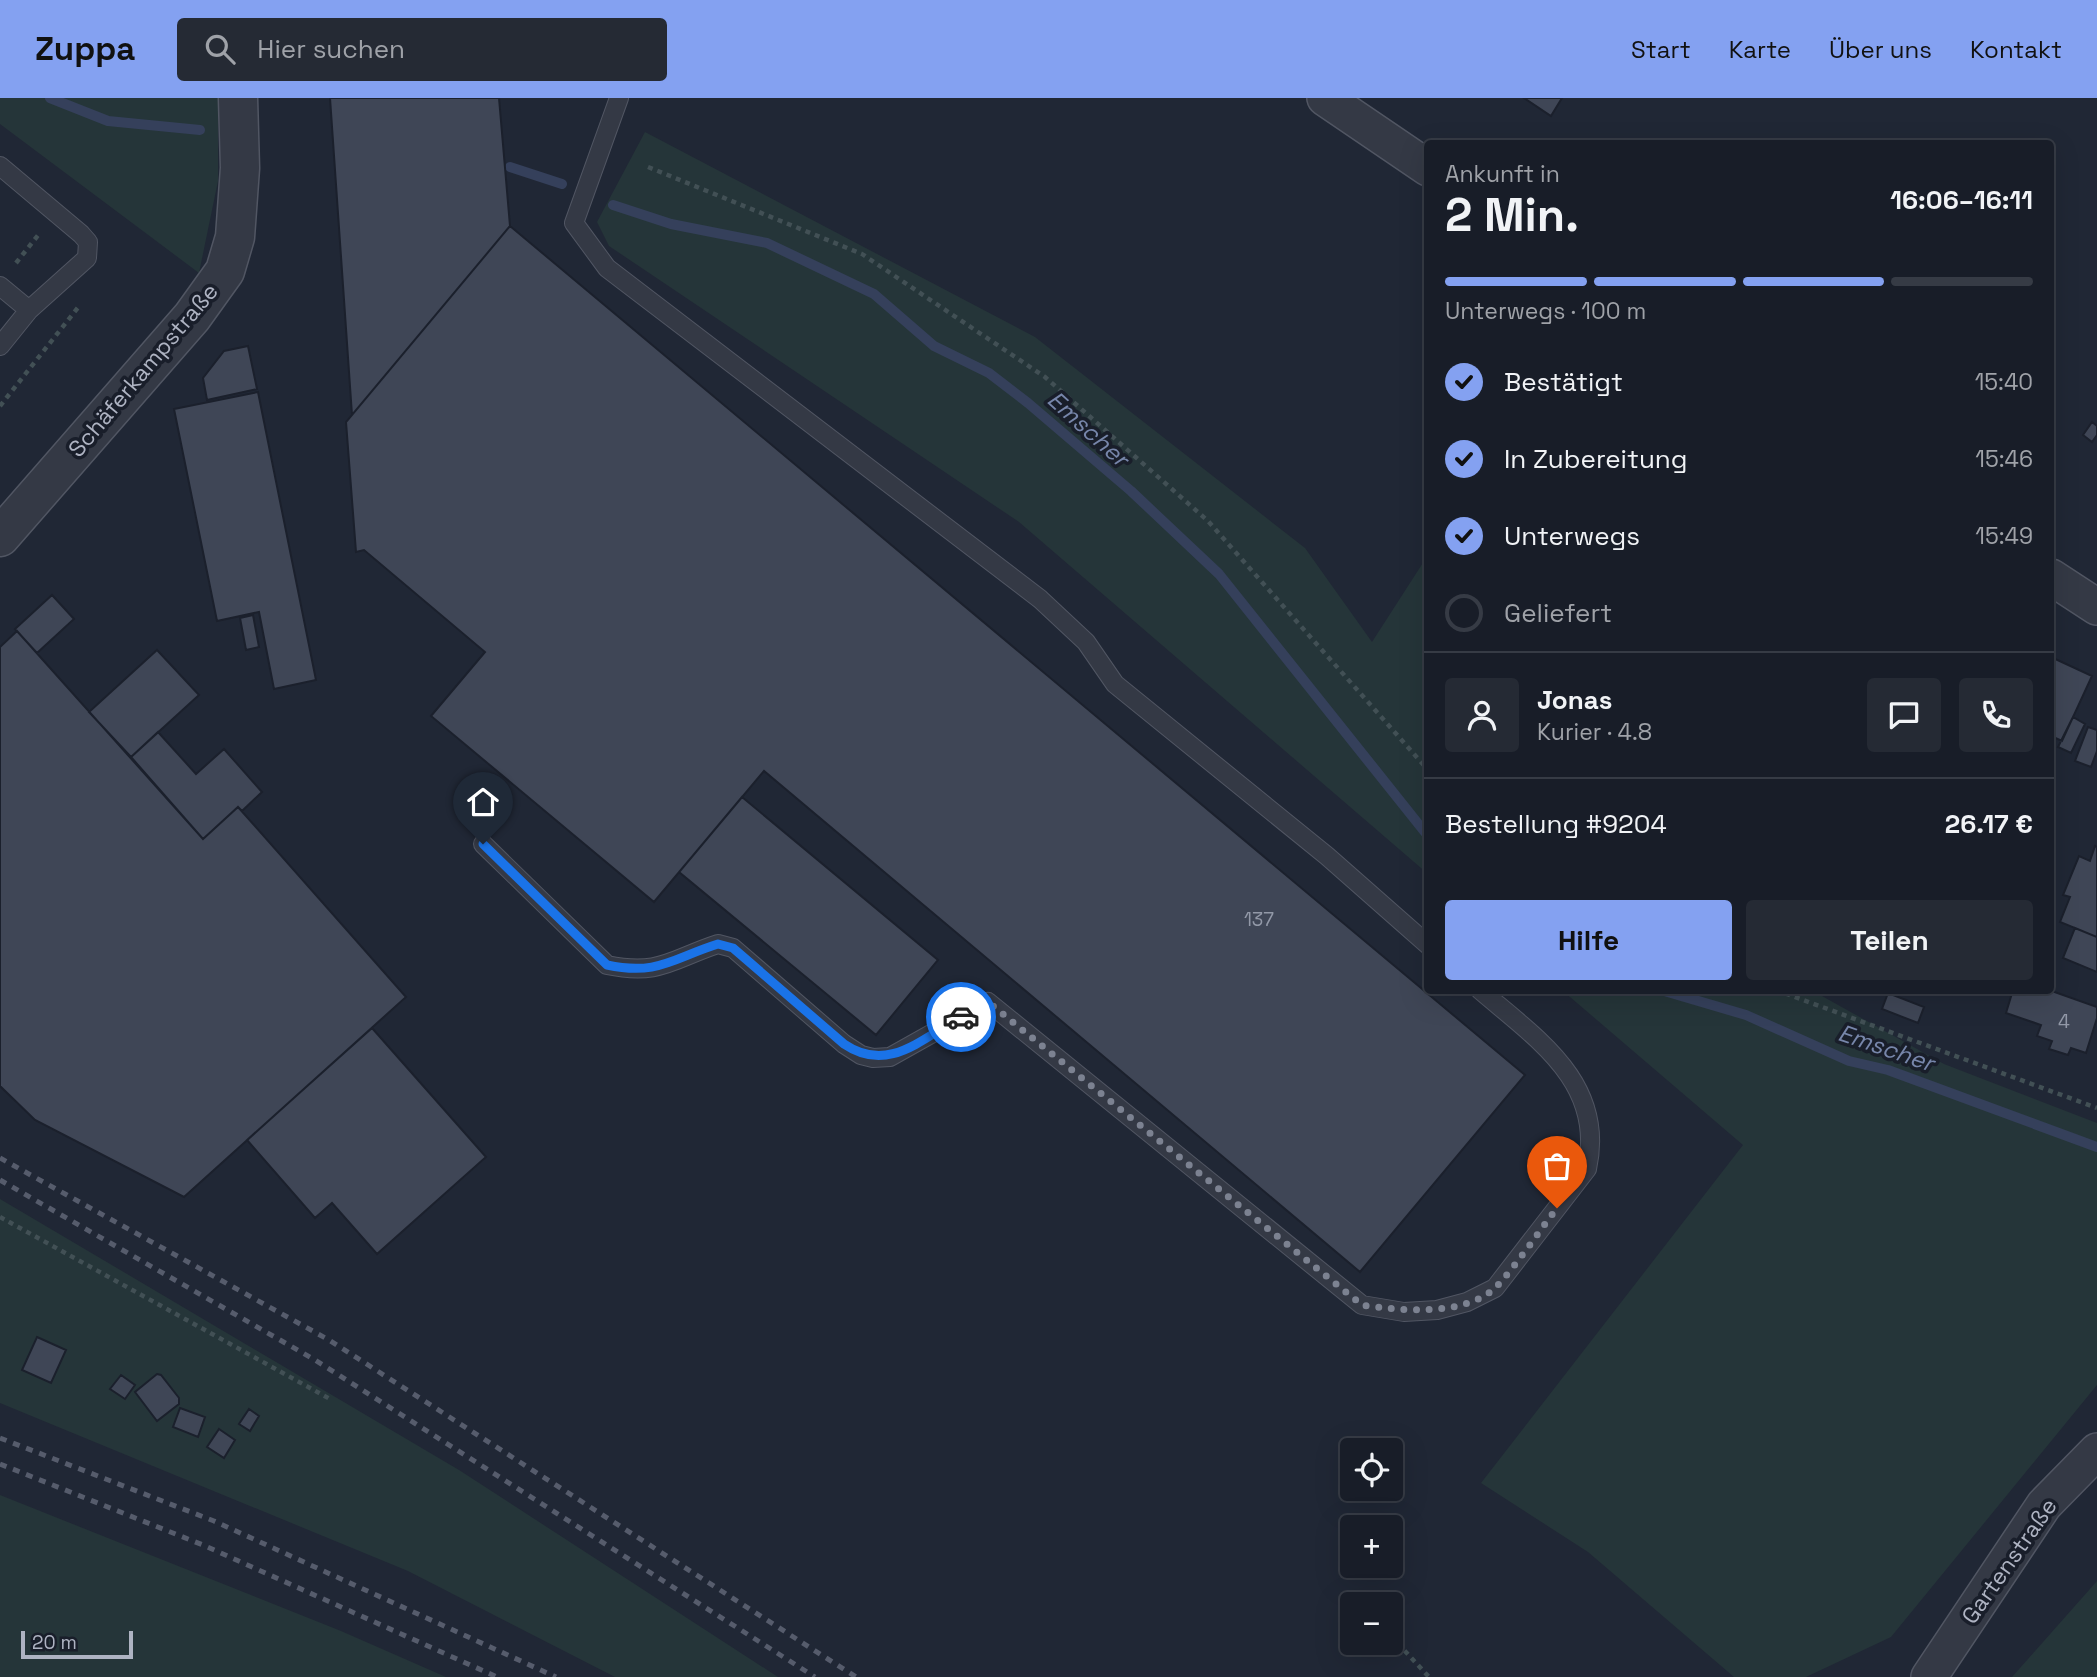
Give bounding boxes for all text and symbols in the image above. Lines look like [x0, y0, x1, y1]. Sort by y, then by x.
search box [177, 18, 667, 81]
text: Zuppa [35, 28, 135, 70]
icon: search [201, 30, 239, 68]
text: Hier suchen [257, 32, 405, 66]
text: Start [1631, 34, 1691, 65]
text: Karte [1729, 34, 1791, 65]
text: Über uns [1829, 34, 1932, 65]
text: Kontakt [1970, 34, 2062, 65]
text: Ankunft in [1445, 159, 1560, 189]
text: 16:06–16:11 [1890, 183, 2033, 217]
text: 2 Min. [1445, 186, 1579, 244]
street label: Schäferkampstraße [61, 277, 225, 463]
text: Unterwegs · 100 m [1445, 296, 1646, 326]
icon: check [1445, 363, 1483, 401]
text: Bestätigt [1504, 365, 1623, 399]
text: 15:40 [1975, 367, 2033, 397]
water label: Emscher [1041, 384, 1138, 475]
icon: check [1445, 440, 1483, 478]
text: In Zubereitung [1504, 442, 1688, 476]
text: 15:46 [1975, 444, 2033, 474]
icon: check [1445, 517, 1483, 555]
text: Unterwegs [1504, 519, 1640, 553]
text: 15:49 [1975, 521, 2033, 551]
text: Geliefert [1504, 596, 1612, 630]
button: person [1445, 678, 1519, 752]
button: chat [1867, 678, 1941, 752]
button: phone [1959, 678, 2033, 752]
text: Jonas [1537, 683, 1612, 717]
text: Kurier · 4.8 [1537, 717, 1652, 747]
pin [453, 772, 513, 844]
icon: home [464, 783, 502, 821]
text: Bestellung #9204 [1445, 807, 1667, 841]
text: 26.17 € [1945, 807, 2033, 841]
button: Hilfe [1445, 900, 1732, 980]
button: Teilen [1746, 900, 2033, 980]
house number: 137 [1244, 907, 1274, 932]
courier [926, 982, 996, 1052]
icon: car [942, 998, 980, 1036]
house number: 4 [2058, 1009, 2070, 1034]
water label: Emscher [1834, 1017, 1941, 1079]
pin [1527, 1136, 1587, 1208]
icon: bag [1538, 1147, 1576, 1185]
map controls [1340, 1438, 1403, 1655]
button: locate [1340, 1438, 1403, 1501]
street label: Gartenstraße [1955, 1492, 2063, 1630]
button: + [1340, 1515, 1403, 1578]
button: − [1340, 1592, 1403, 1655]
scale bar [21, 1628, 133, 1660]
text: 20 m [32, 1630, 77, 1655]

